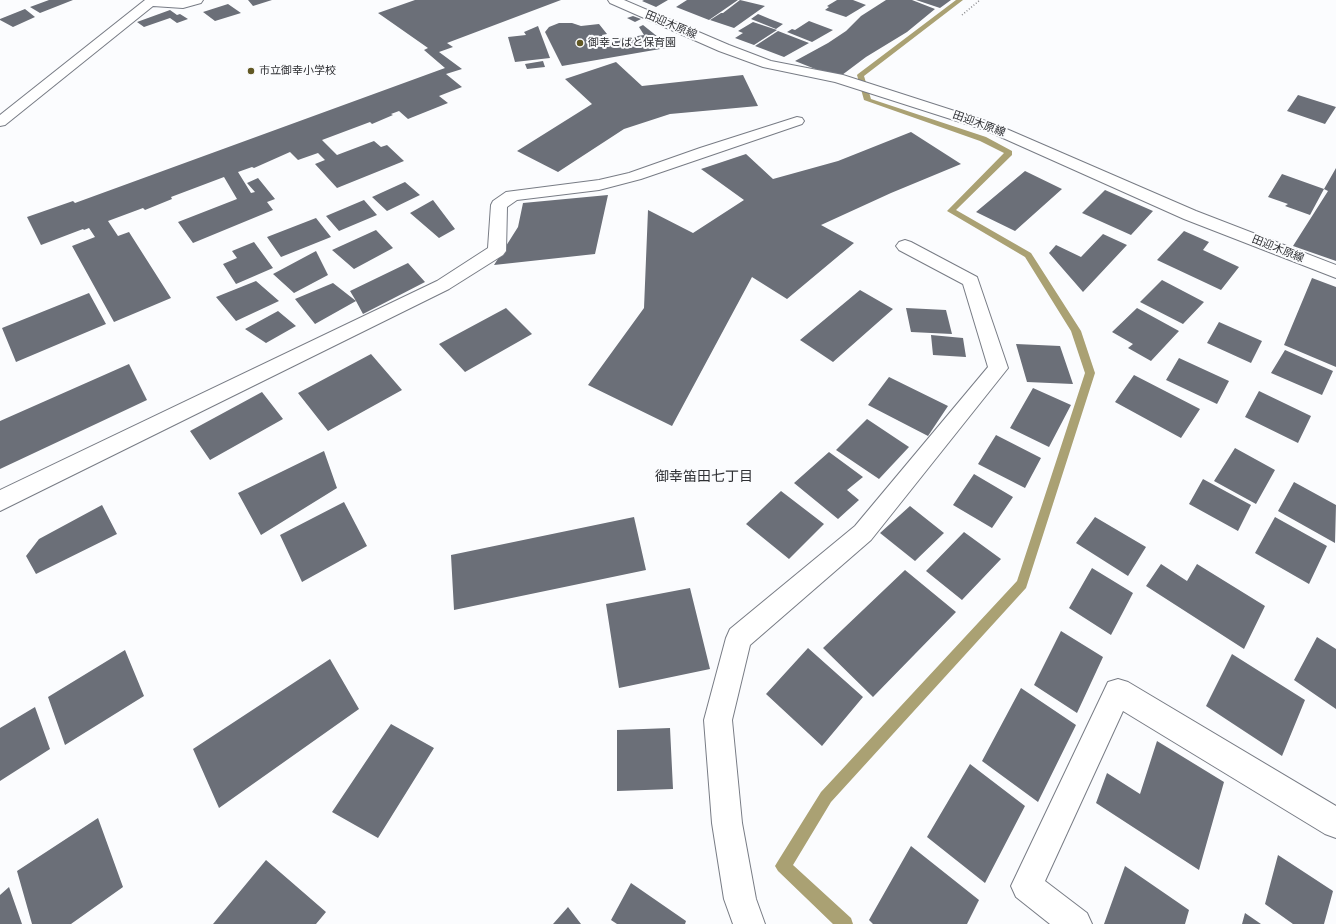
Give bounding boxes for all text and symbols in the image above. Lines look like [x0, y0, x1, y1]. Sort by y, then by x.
street label: 田迎木原線 [643, 8, 699, 42]
place label: 御幸こばと保育園 [588, 36, 676, 50]
marker: 御幸こばと保育園 [575, 38, 585, 48]
place label: 市立御幸小学校 [259, 64, 336, 78]
marker: 市立御幸小学校 [246, 66, 256, 76]
street label: 田迎木原線 [951, 108, 1007, 140]
street label: 田迎木原線 [1250, 233, 1306, 265]
district label: 御幸笛田七丁目 [655, 469, 753, 485]

